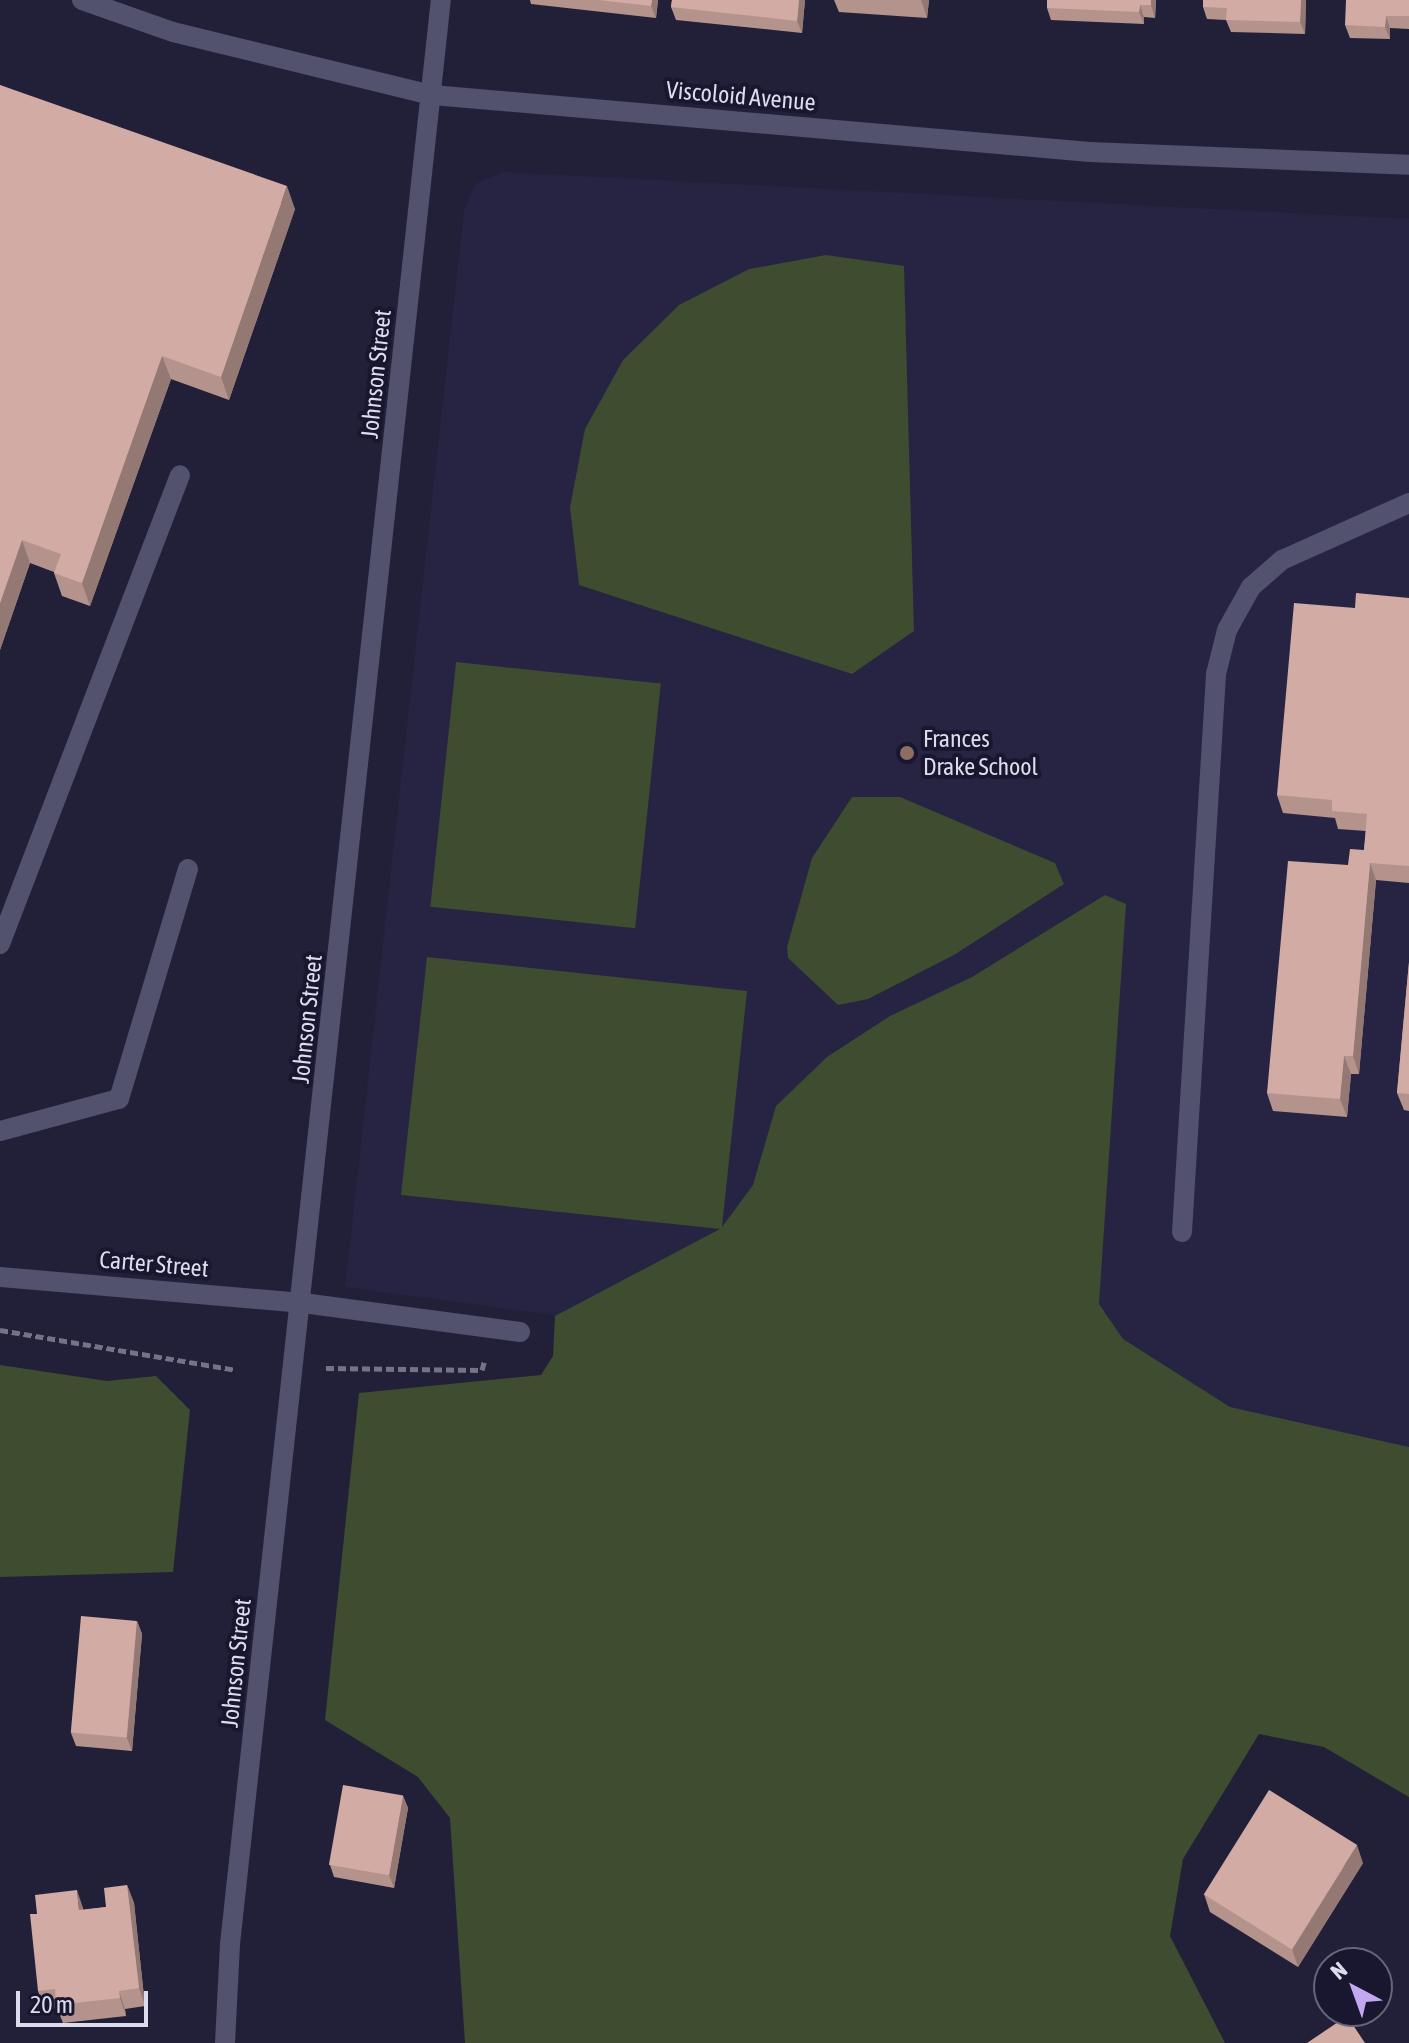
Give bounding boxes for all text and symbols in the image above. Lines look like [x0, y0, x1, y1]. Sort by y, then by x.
street label: Viscoloid Avenue [665, 75, 817, 117]
street label: Johnson Street [355, 308, 397, 440]
place label: Frances Drake School [923, 725, 1038, 781]
marker: Frances Drake School [898, 744, 916, 762]
street label: Johnson Street [286, 953, 328, 1085]
street label: Carter Street [98, 1245, 210, 1283]
street label: Johnson Street [215, 1597, 257, 1729]
north arrow [1313, 1947, 1393, 2027]
text: N [1325, 1956, 1352, 1984]
scale bar [20, 1975, 152, 2025]
text: 20 m [30, 1991, 73, 2018]

